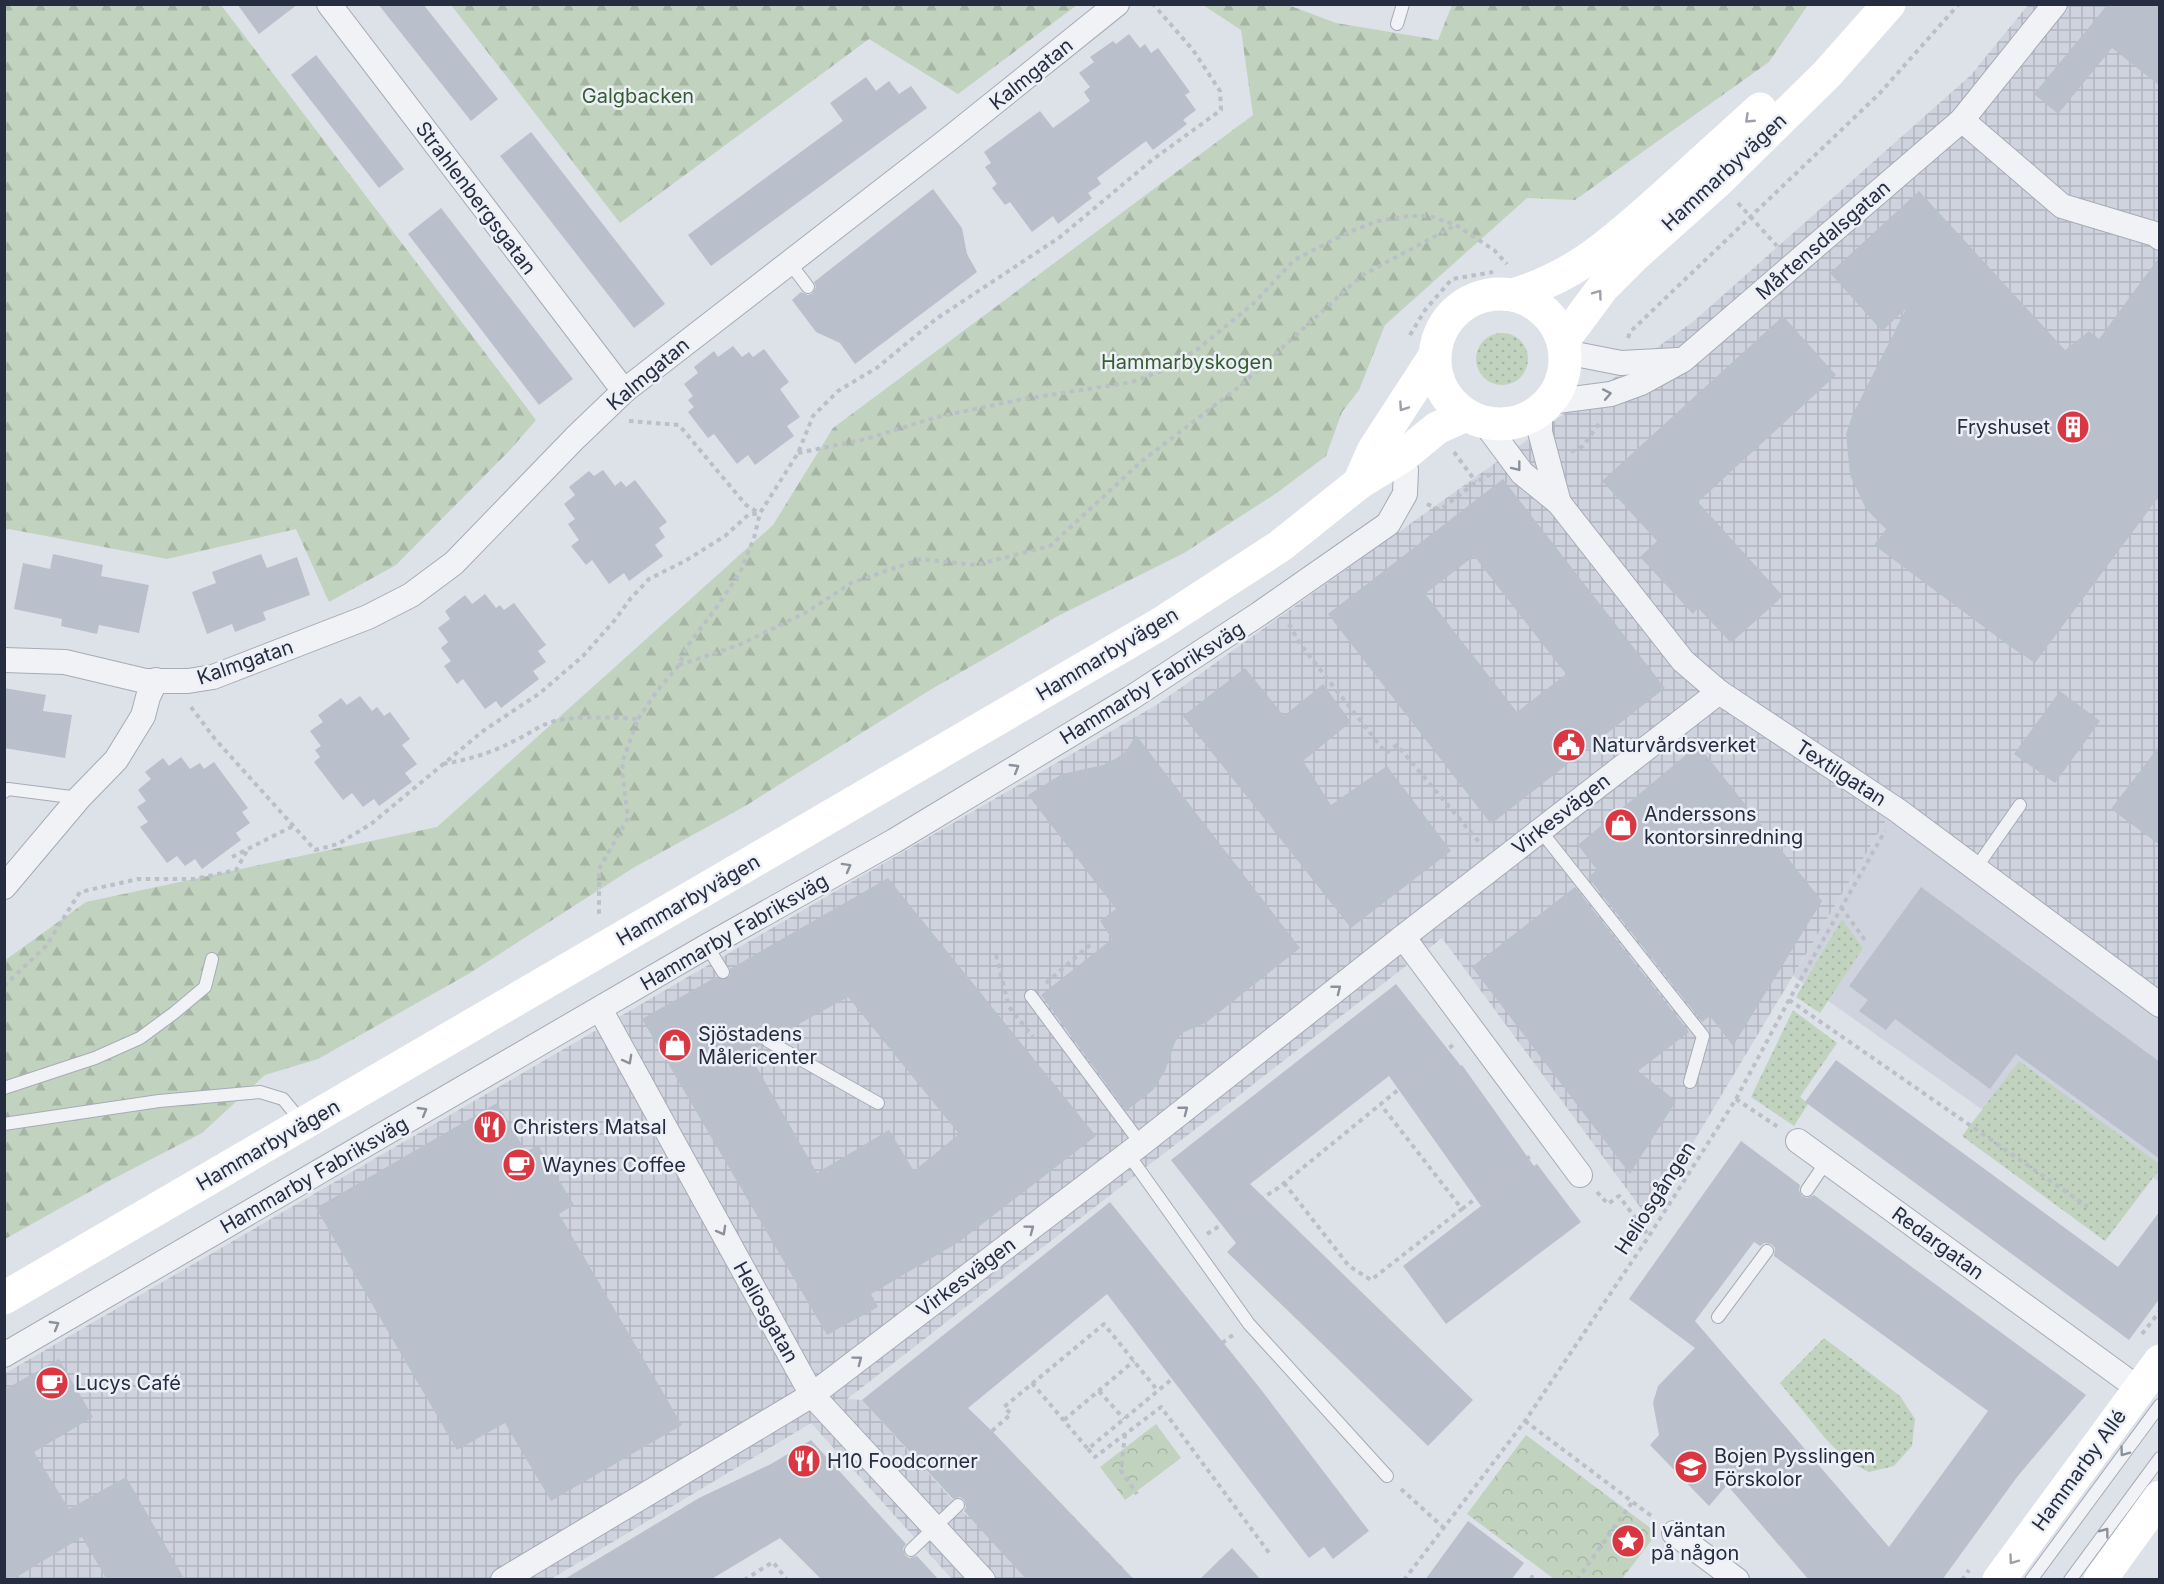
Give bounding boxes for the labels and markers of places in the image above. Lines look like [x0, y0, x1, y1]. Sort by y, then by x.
building icon: Fryshuset [2055, 409, 2091, 445]
place label: Fryshuset [1957, 415, 2050, 439]
public building icon: Naturvårdsverket [1551, 727, 1587, 763]
place label: Naturvårdsverket [1592, 733, 1756, 757]
place label: Anderssons kontorsinredning [1644, 802, 1803, 849]
shop icon: Anderssons kontorsinredning [1603, 807, 1639, 843]
place label: Sjöstadens Målericenter [698, 1022, 817, 1069]
shop icon: Sjöstadens Målericenter [657, 1027, 693, 1063]
restaurant icon: Christers Matsal [472, 1109, 508, 1145]
place label: Christers Matsal [513, 1115, 667, 1139]
cafe icon: Waynes Coffee [501, 1147, 537, 1183]
place label: Waynes Coffee [542, 1153, 686, 1177]
cafe icon: Lucys Café [34, 1365, 70, 1401]
place label: Lucys Café [75, 1371, 181, 1395]
restaurant icon: H10 Foodcorner [786, 1443, 822, 1479]
place label: Bojen Pysslingen Förskolor [1714, 1444, 1875, 1491]
place label: H10 Foodcorner [827, 1449, 978, 1473]
school or university icon: Bojen Pysslingen Förskolor [1673, 1449, 1709, 1485]
place label: I väntan på någon [1651, 1518, 1739, 1565]
place icon: I väntan på någon [1610, 1523, 1646, 1559]

